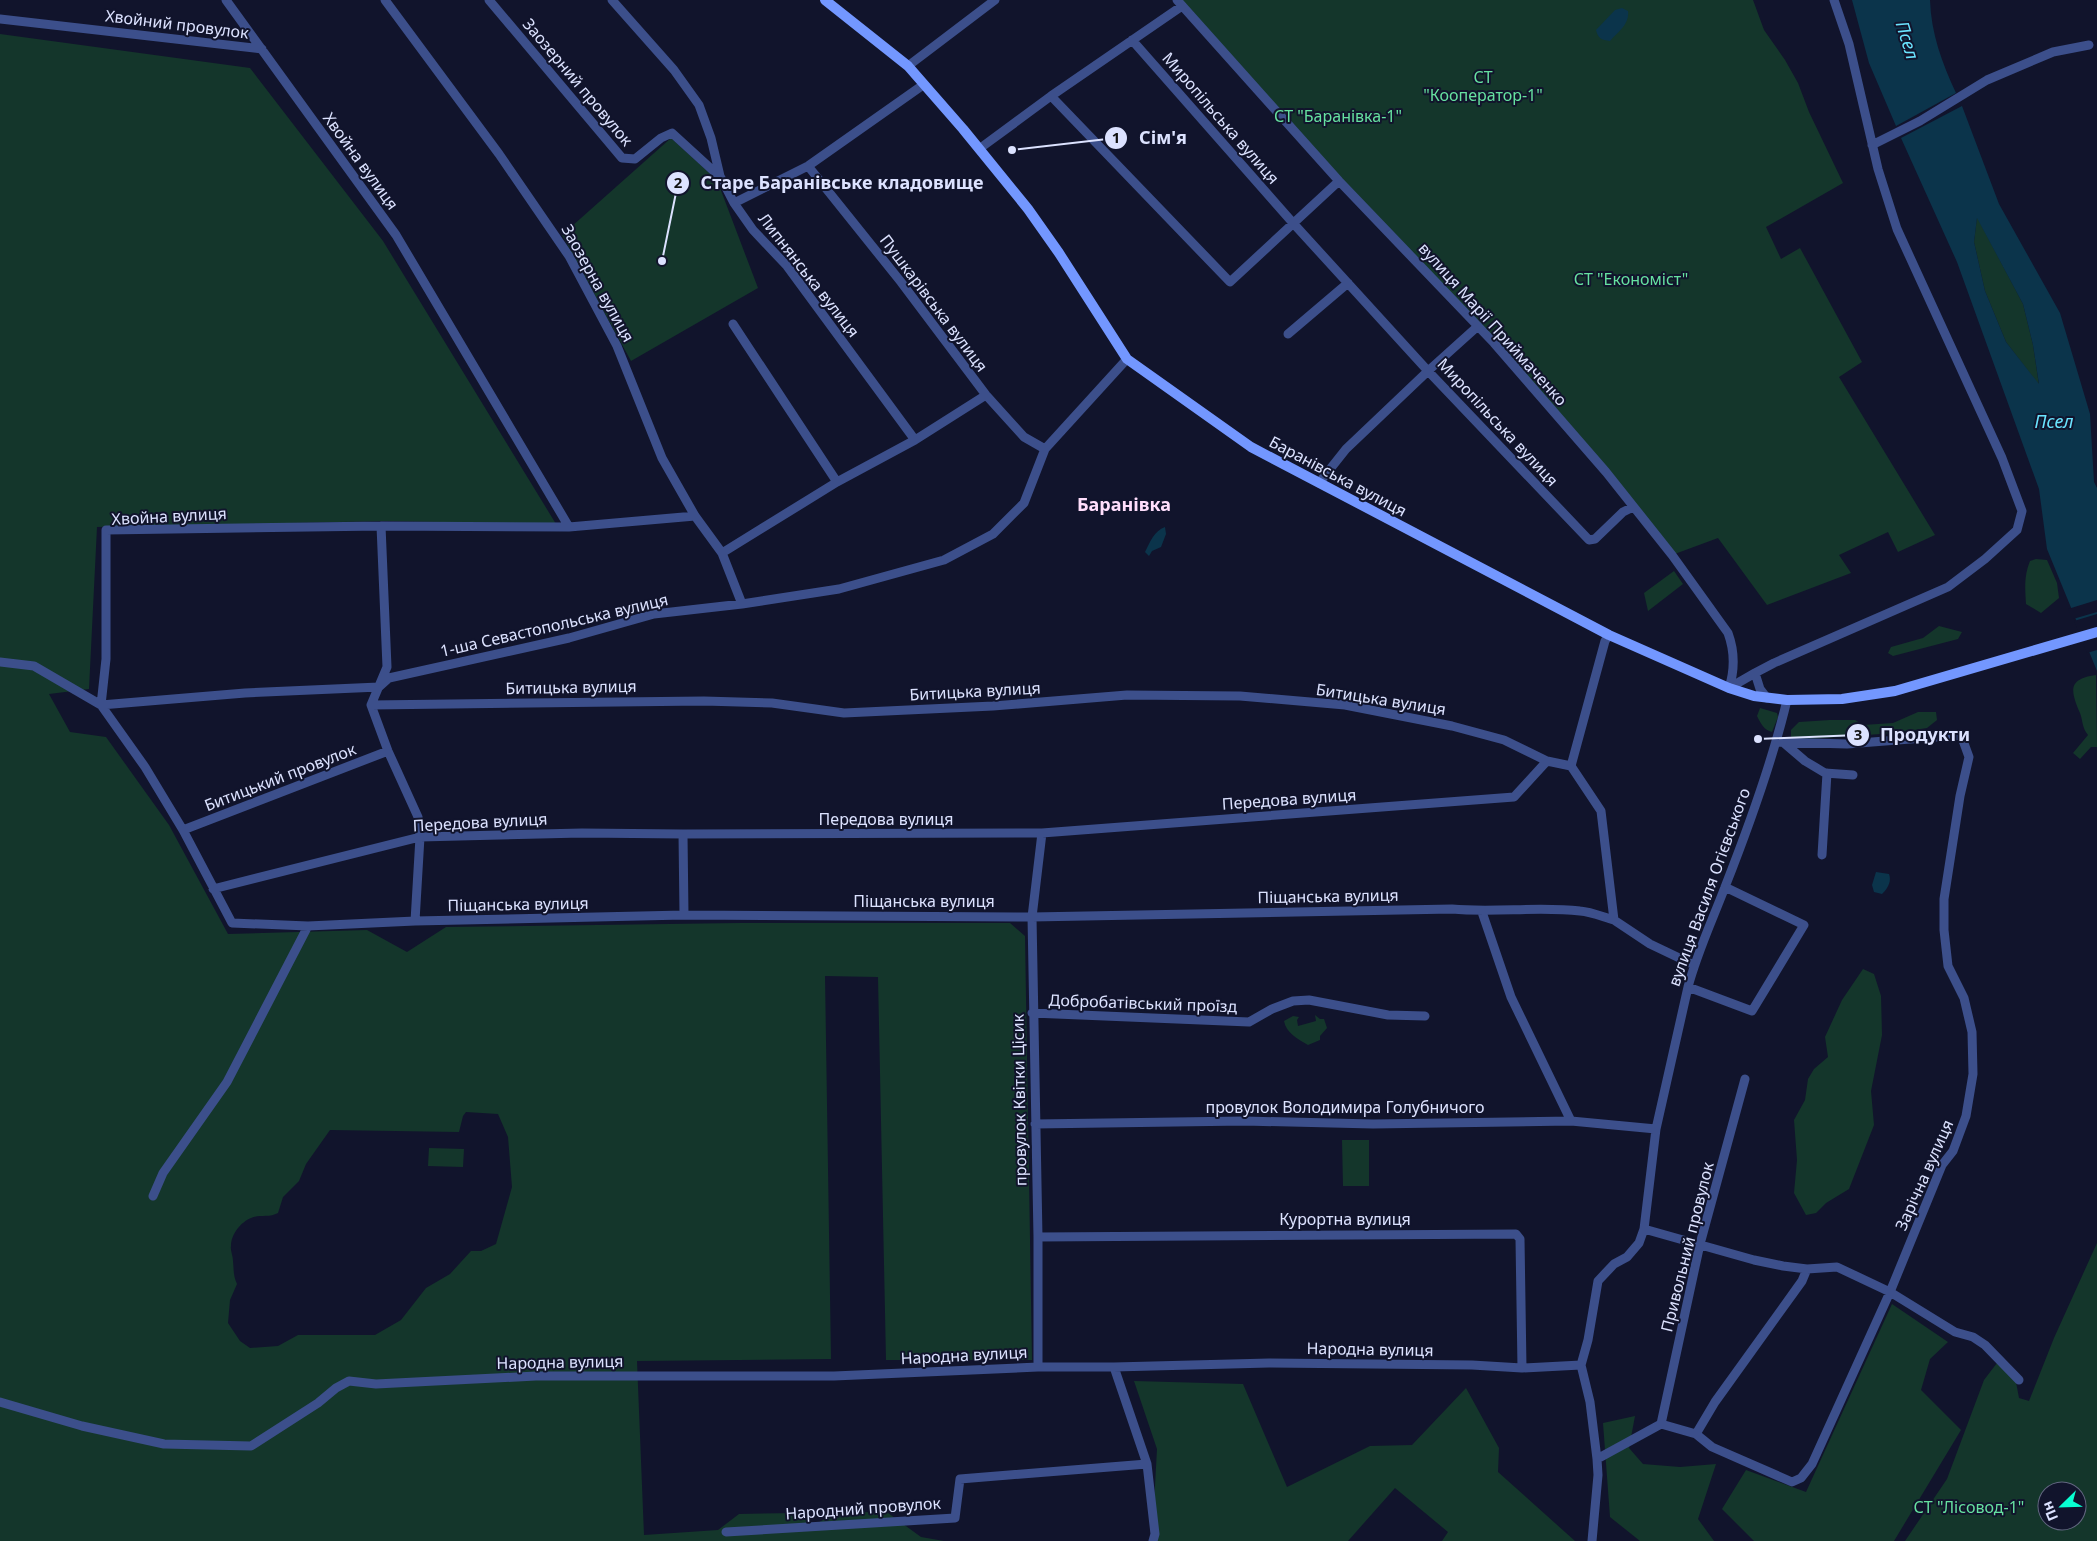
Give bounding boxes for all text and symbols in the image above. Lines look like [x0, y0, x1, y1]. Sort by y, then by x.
street label: Хвойний провулок [104, 4, 250, 44]
street label: Заозерний провулок [518, 14, 638, 151]
water label: Псел [1891, 18, 1925, 62]
street label: Миропільська вулиця [1158, 47, 1284, 189]
park label: СТ "Кооператор-1" [1423, 66, 1543, 106]
park label: СТ "Баранівка-1" [1274, 105, 1402, 127]
street label: Хвойна вулиця [318, 108, 404, 214]
callout: Сім'я [1104, 122, 1197, 155]
text: Сім'я [1139, 125, 1187, 149]
text: 1 [1112, 127, 1120, 147]
callout: Старе Баранівське кладовище [666, 167, 994, 200]
text: Старе Баранівське кладовище [701, 170, 983, 194]
text: 2 [674, 172, 683, 192]
street label: Липнянська вулиця [754, 208, 864, 342]
street label: Заозерна вулиця [557, 220, 639, 346]
street label: Пушкарівська вулиця [875, 230, 993, 376]
street label: вулиця Марії Приймаченко [1414, 238, 1572, 410]
park label: СТ "Економіст" [1574, 268, 1688, 290]
street label: Миропільська вулиця [1433, 353, 1563, 491]
water label: Псел [2035, 409, 2073, 433]
street label: Баранівська вулиця [1265, 430, 1411, 522]
district label: Баранівка [1077, 492, 1171, 516]
street label: Хвойна вулиця [111, 502, 227, 530]
street label: 1-ша Севастопольська вулиця [438, 588, 670, 662]
street label: Битицька вулиця [505, 675, 637, 699]
street label: Битицька вулиця [909, 677, 1041, 705]
street label: Битицька вулиця [1314, 678, 1448, 720]
callout: Продукти [1845, 719, 1980, 752]
text: Продукти [1880, 722, 1970, 746]
text: 3 [1854, 724, 1862, 744]
street label: Битицький провулок [201, 738, 359, 816]
street label: Передова вулиця [1221, 783, 1357, 815]
street label: вулиця Василя Огієвського [1663, 785, 1755, 989]
street label: Передова вулиця [412, 807, 548, 837]
street label: Передова вулиця [819, 808, 953, 830]
street label: Піщанська вулиця [1257, 884, 1399, 908]
street label: Піщанська вулиця [853, 890, 995, 912]
street label: Піщанська вулиця [447, 892, 589, 916]
street label: Добробатівський проїзд [1048, 989, 1238, 1017]
street label: провулок Квітки Цісик [1006, 1013, 1032, 1186]
street label: провулок Володимира Голубничого [1205, 1096, 1485, 1118]
street label: Зарічна вулиця [1890, 1116, 1958, 1234]
street label: Привольний провулок [1655, 1159, 1719, 1334]
street label: Курортна вулиця [1279, 1208, 1411, 1230]
street label: Народна вулиця [1306, 1337, 1434, 1361]
street label: Народна вулиця [900, 1341, 1028, 1369]
street label: Народна вулиця [496, 1350, 624, 1374]
north arrow [2037, 1481, 2087, 1531]
street label: Народний провулок [784, 1492, 942, 1524]
park label: СТ "Лісовод-1" [1914, 1496, 2024, 1518]
text: Пн [2037, 1498, 2062, 1524]

